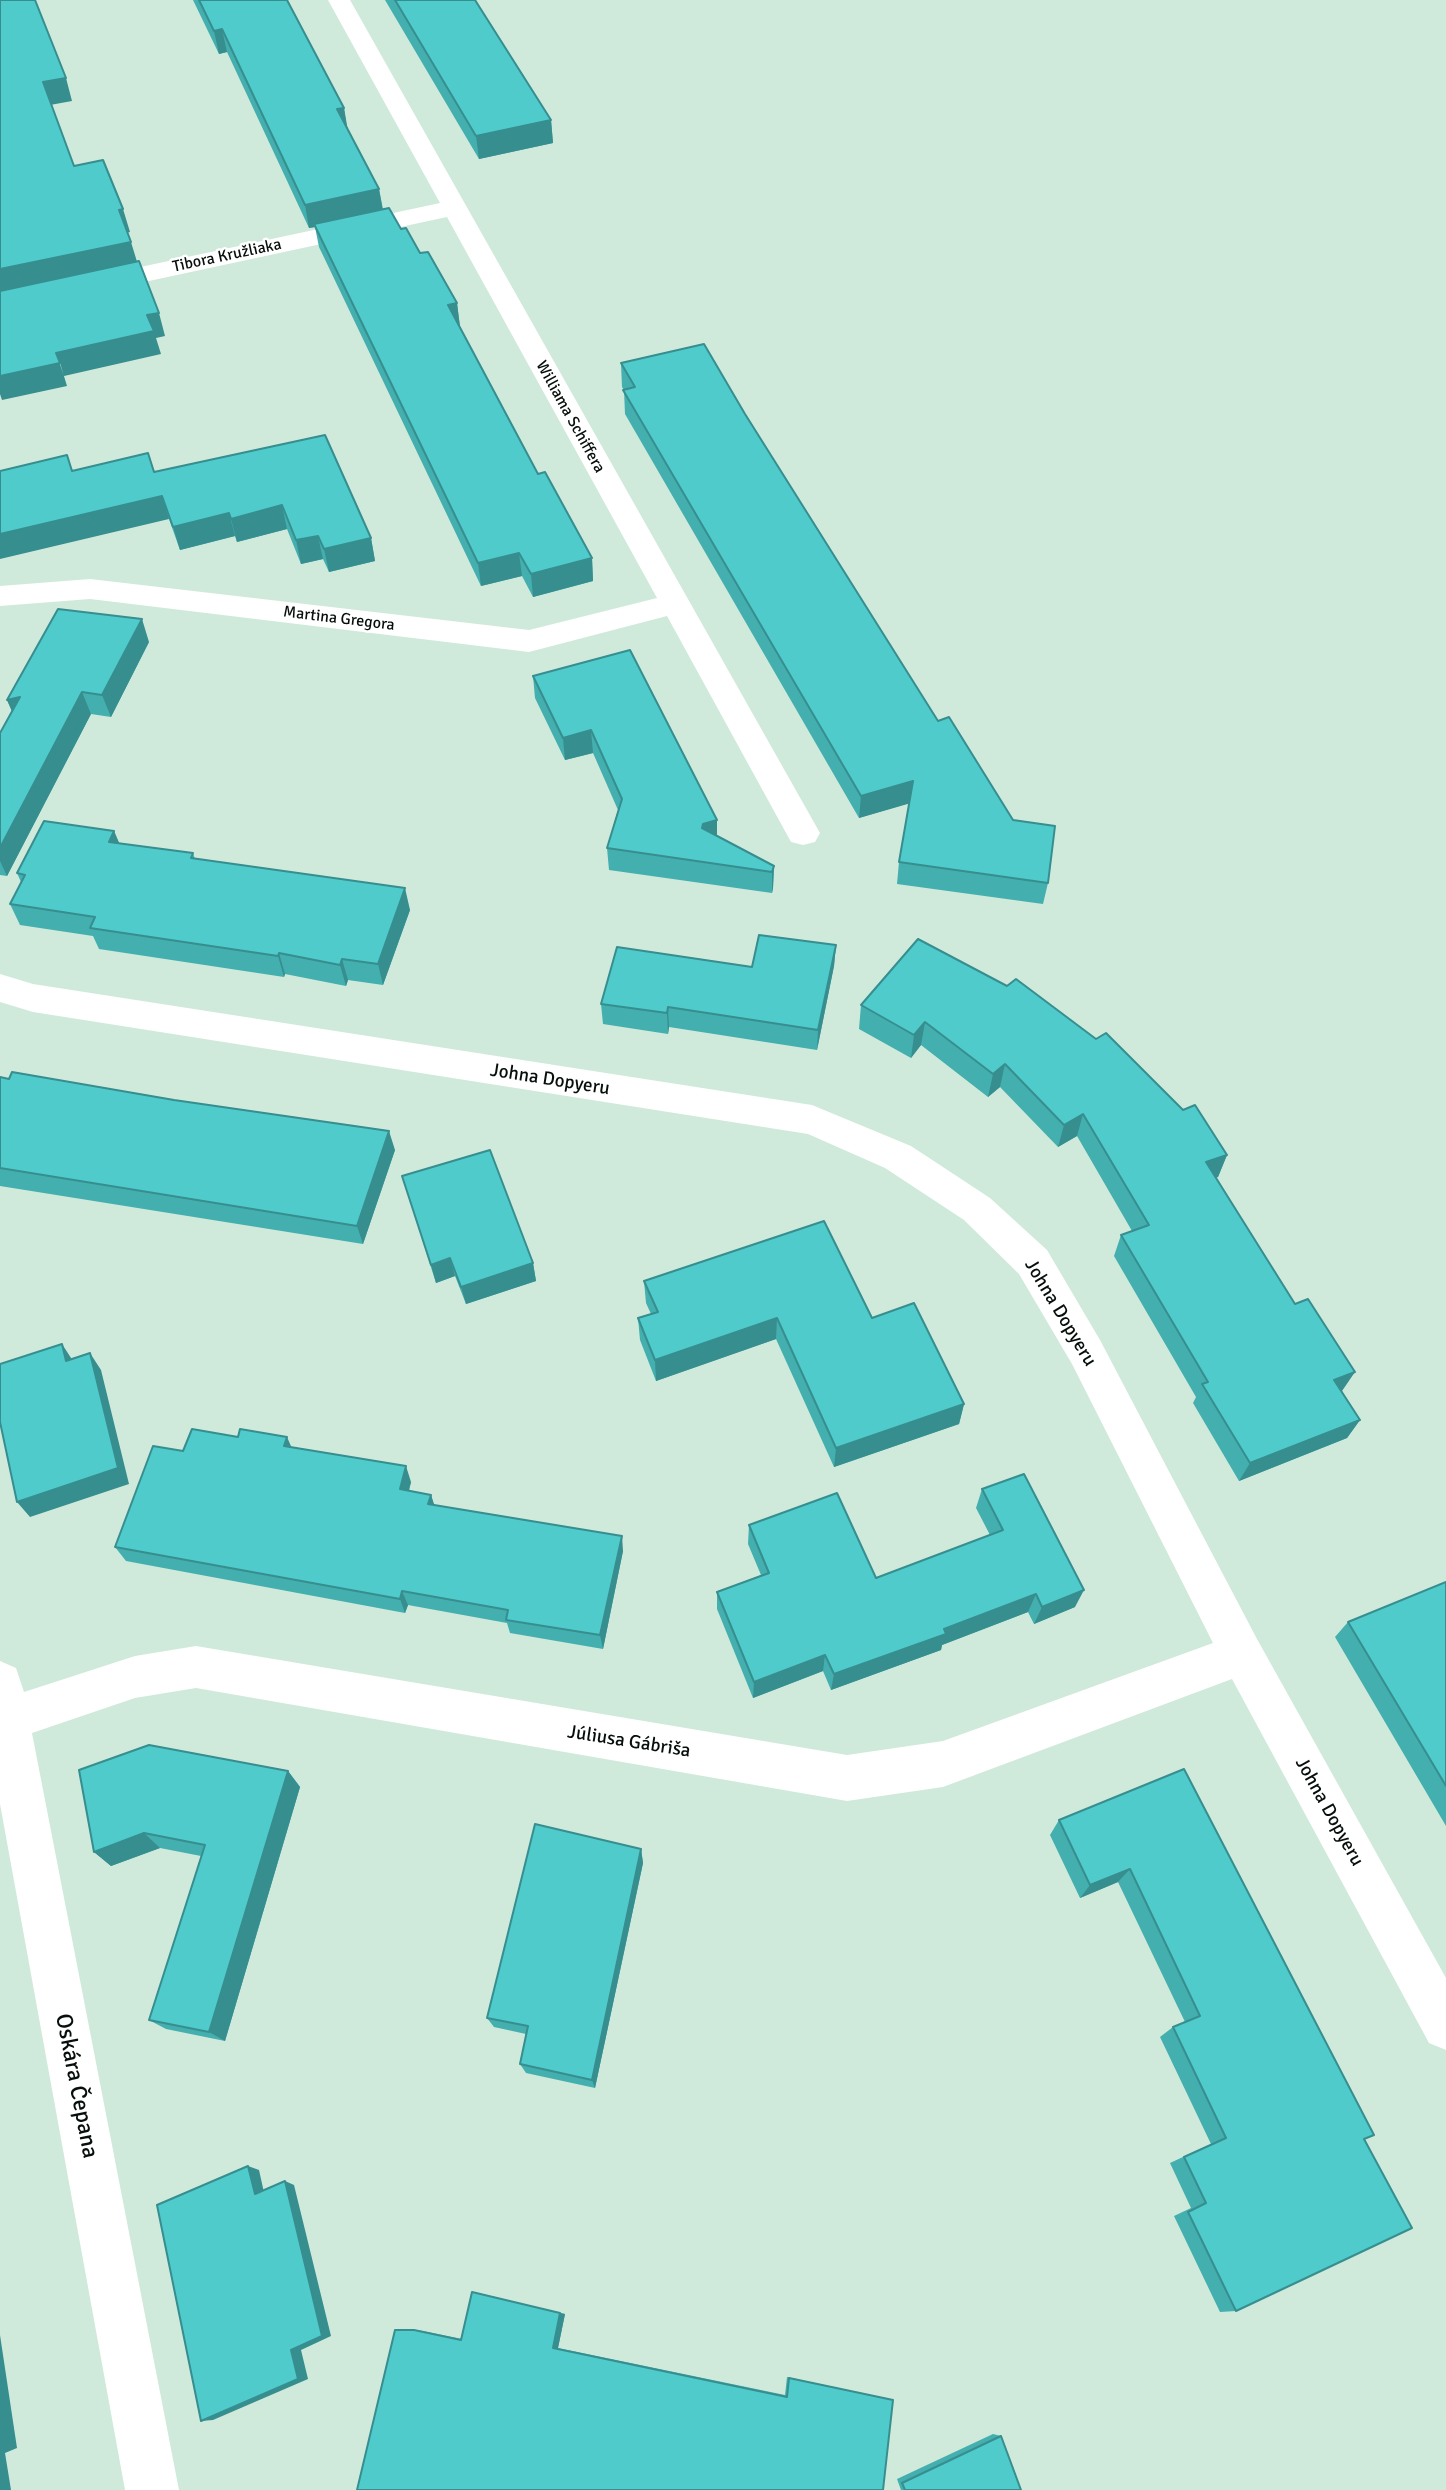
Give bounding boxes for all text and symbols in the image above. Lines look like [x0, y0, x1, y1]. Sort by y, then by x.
street label: Tibora Kružliaka [171, 235, 283, 277]
street label: Williama Schiffera [531, 358, 609, 476]
street label: Martina Gregora [282, 603, 396, 635]
street label: Johna Dopyeru [489, 1059, 611, 1101]
street label: Johna Dopyeru [1019, 1255, 1101, 1371]
street label: Júliusa Gábriša [566, 1721, 692, 1763]
street label: Johna Dopyeru [1290, 1754, 1368, 1870]
street label: Oskára Čepana [48, 2011, 104, 2161]

